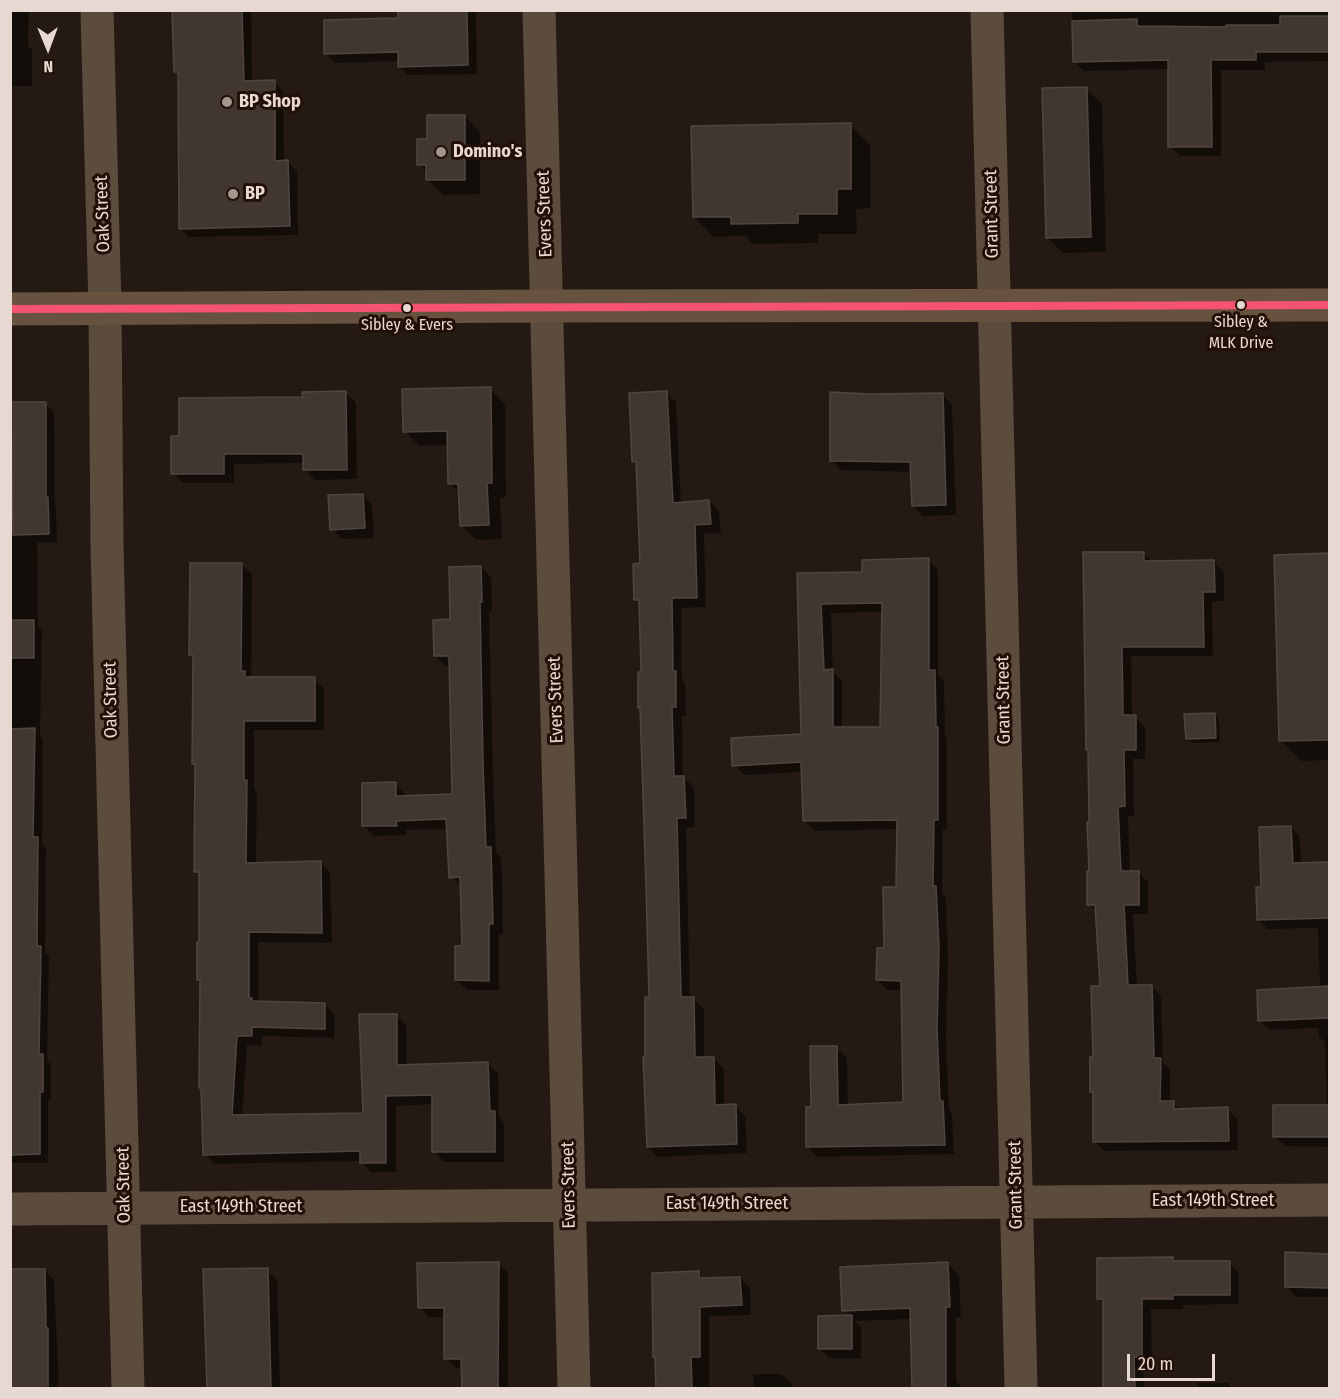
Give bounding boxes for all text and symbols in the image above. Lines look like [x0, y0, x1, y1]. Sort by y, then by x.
north arrow [18, 18, 78, 78]
text: N [43, 57, 53, 76]
place label: BP Shop [239, 91, 301, 113]
marker: BP Shop [220, 95, 234, 109]
place label: Domino's [453, 141, 522, 163]
marker: Domino's [434, 145, 448, 159]
street label: Grant Street [980, 169, 1004, 259]
street label: Evers Street [533, 170, 557, 258]
street label: Oak Street [91, 175, 115, 253]
place label: BP [245, 183, 265, 205]
marker: BP [226, 187, 240, 201]
marker: Sibley & MLK Drive [1235, 299, 1247, 311]
marker: Sibley & Evers [401, 302, 413, 314]
place label: Sibley & MLK Drive [1209, 313, 1273, 351]
place label: Sibley & Evers [361, 316, 453, 336]
street label: Grant Street [992, 655, 1016, 745]
street label: Evers Street [544, 656, 568, 744]
street label: Oak Street [100, 661, 122, 739]
street label: Grant Street [1004, 1140, 1028, 1230]
street label: Evers Street [557, 1141, 581, 1229]
street label: Oak Street [113, 1146, 135, 1224]
street label: East 149th Street [1152, 1190, 1274, 1212]
street label: East 149th Street [666, 1193, 788, 1215]
street label: East 149th Street [180, 1196, 302, 1218]
scale bar [1130, 1342, 1218, 1380]
text: 20 m [1138, 1353, 1173, 1375]

